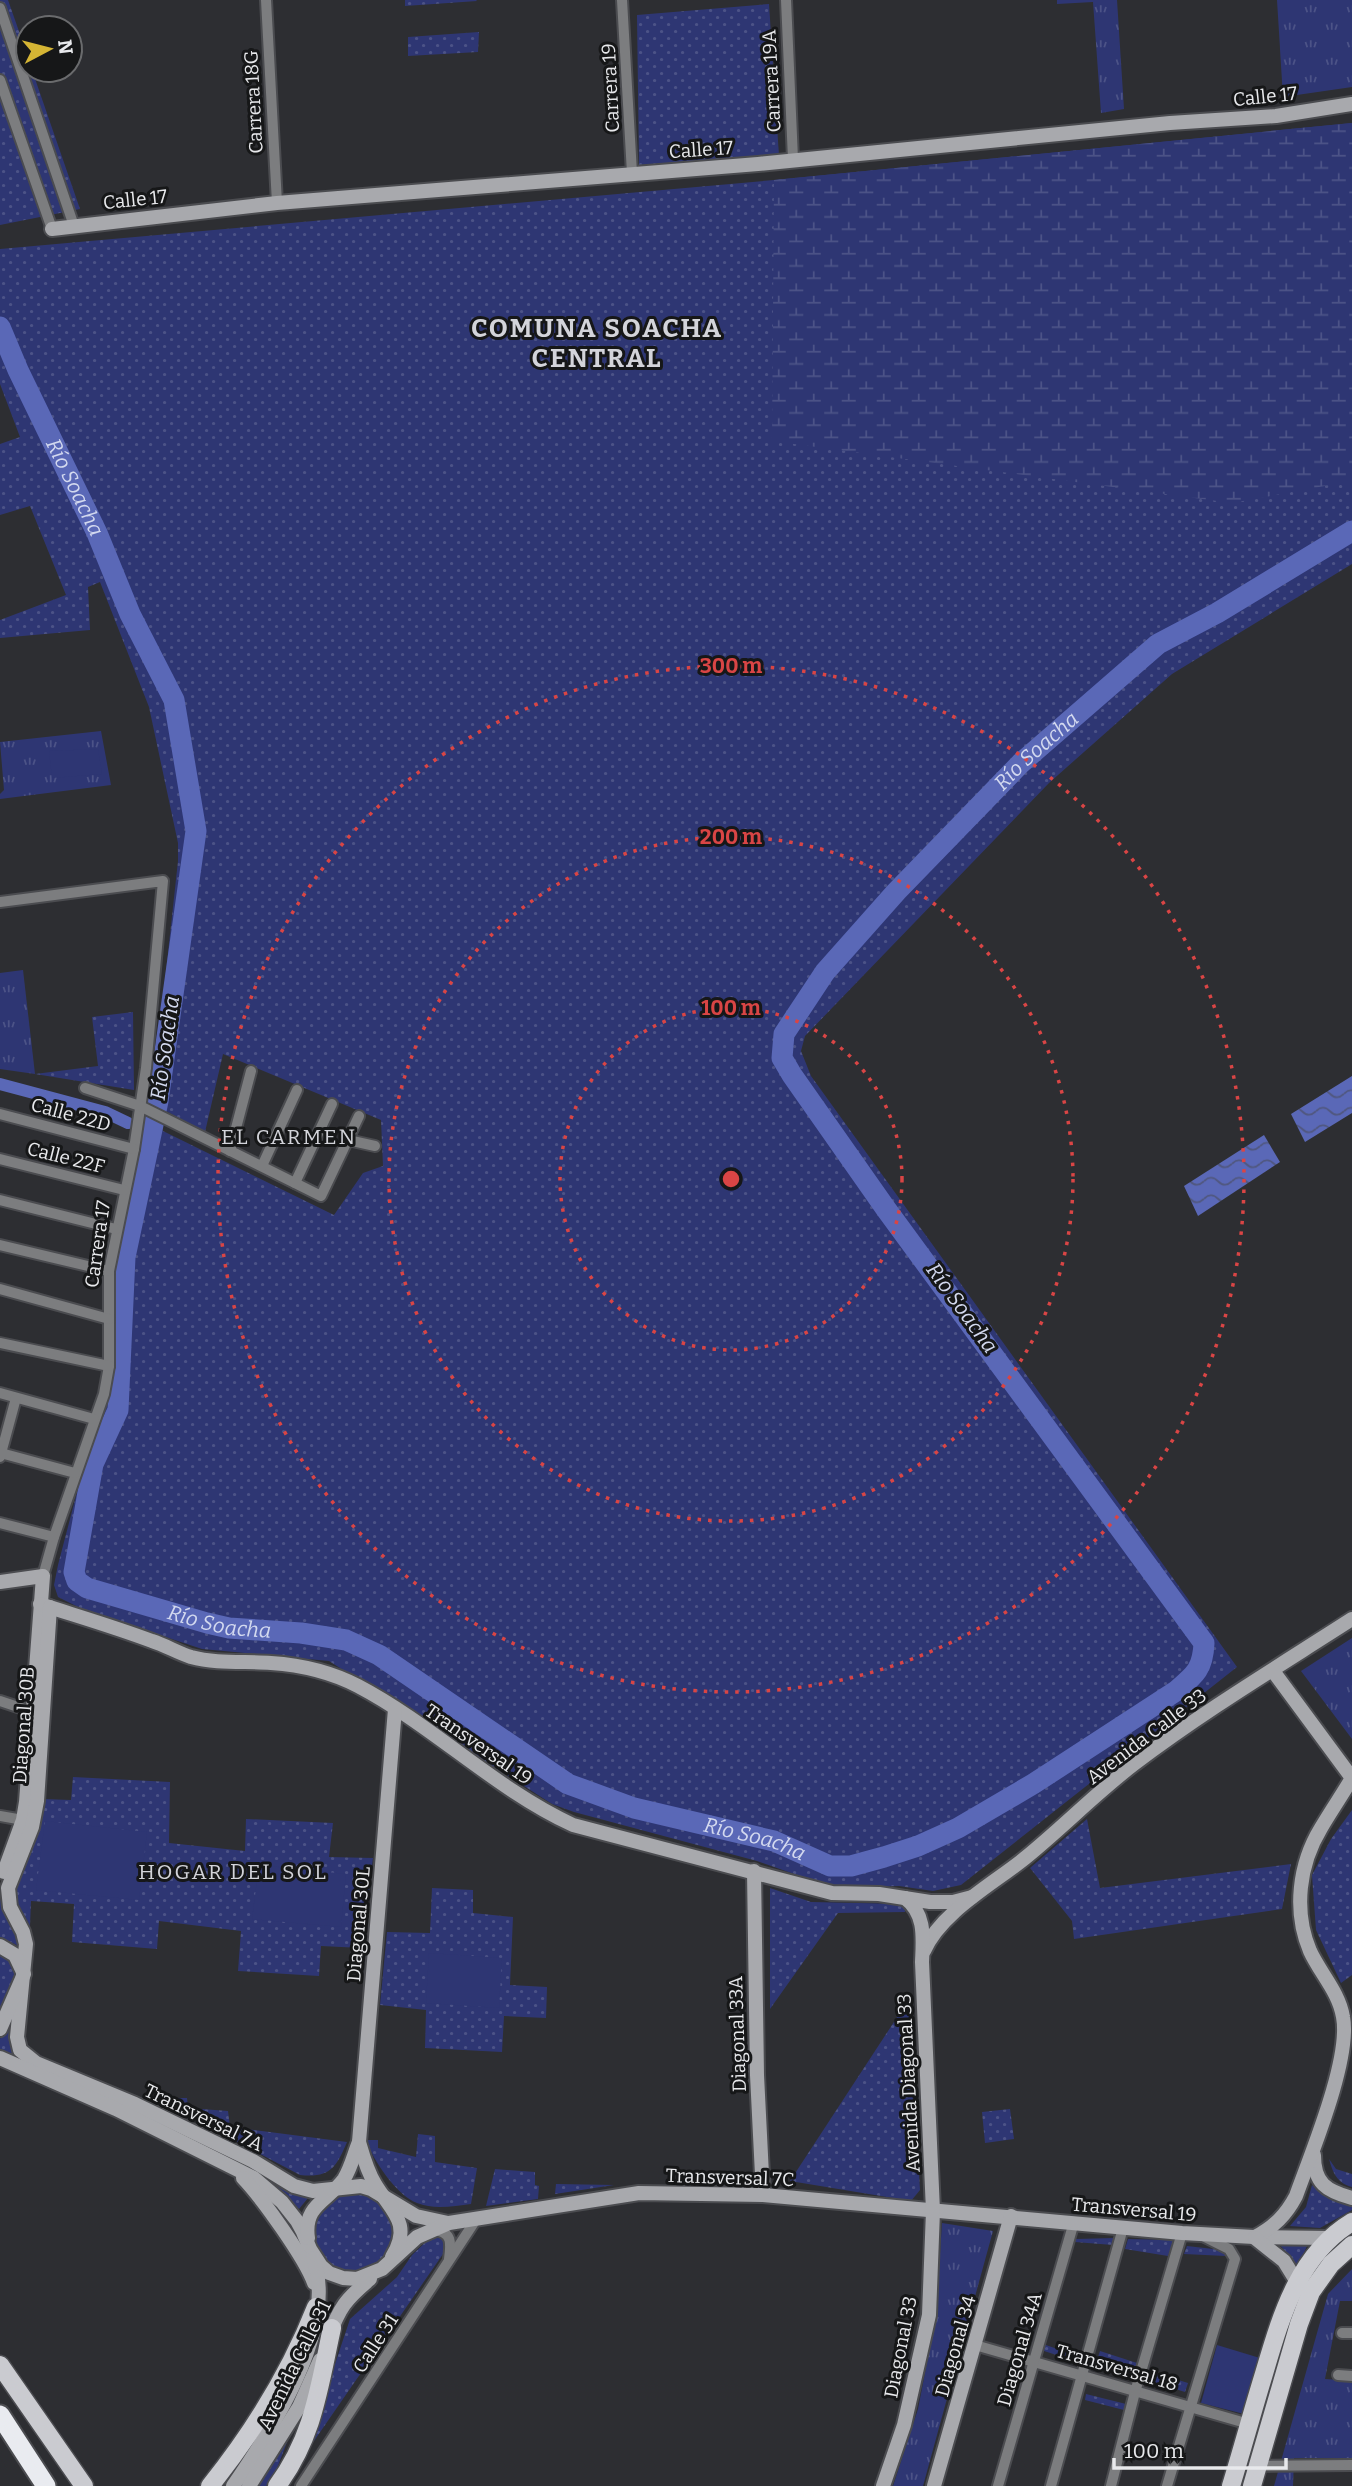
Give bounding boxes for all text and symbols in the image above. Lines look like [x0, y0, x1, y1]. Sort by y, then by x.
north arrow [14, 14, 84, 84]
street label: Carrera 19A [757, 28, 786, 133]
text: N [53, 38, 78, 56]
street label: Carrera 19 [597, 43, 624, 133]
street label: Carrera 18G [239, 50, 268, 154]
street label: Calle 17 [1232, 82, 1299, 111]
street label: Calle 17 [668, 136, 734, 163]
street label: Calle 17 [102, 185, 169, 214]
district label: COMUNA SOACHA CENTRAL [471, 313, 723, 374]
water label: Río Soacha [40, 434, 110, 540]
text: 300 m [700, 653, 762, 679]
water label: Río Soacha [989, 706, 1084, 796]
text: 200 m [700, 824, 762, 850]
water label: Río Soacha [145, 994, 185, 1102]
text: 100 m [701, 995, 761, 1021]
street label: Calle 22D [28, 1093, 113, 1136]
district label: EL CARMEN [221, 1124, 357, 1150]
street label: Calle 22F [25, 1137, 107, 1178]
centre of rings [719, 1167, 743, 1191]
street label: Carrera 17 [80, 1199, 115, 1289]
water label: Río Soacha [921, 1258, 1003, 1358]
water label: Río Soacha [165, 1599, 272, 1644]
street label: Diagonal 30B [8, 1666, 39, 1784]
street label: Avenida Calle 33 [1082, 1684, 1211, 1789]
street label: Transversal 19 [421, 1699, 537, 1790]
water label: Río Soacha [701, 1812, 810, 1867]
district label: HOGAR DEL SOL [138, 1859, 328, 1885]
street label: Diagonal 30L [342, 1865, 375, 1983]
street label: Diagonal 33A [724, 1975, 751, 2092]
street label: Avenida Diagonal 33 [892, 1993, 925, 2173]
street label: Transversal 7A [140, 2079, 268, 2156]
street label: Transversal 7C [665, 2164, 795, 2191]
street label: Transversal 19 [1070, 2193, 1197, 2226]
street label: Diagonal 34A [992, 2289, 1047, 2409]
street label: Diagonal 34 [930, 2293, 981, 2399]
street label: Diagonal 33 [879, 2294, 922, 2400]
street label: Avenida Calle 31 [253, 2296, 336, 2434]
street label: Calle 31 [348, 2309, 403, 2377]
street label: Transversal 18 [1053, 2339, 1180, 2396]
scale bar [1114, 2426, 1286, 2470]
text: 100 m [1124, 2438, 1184, 2464]

